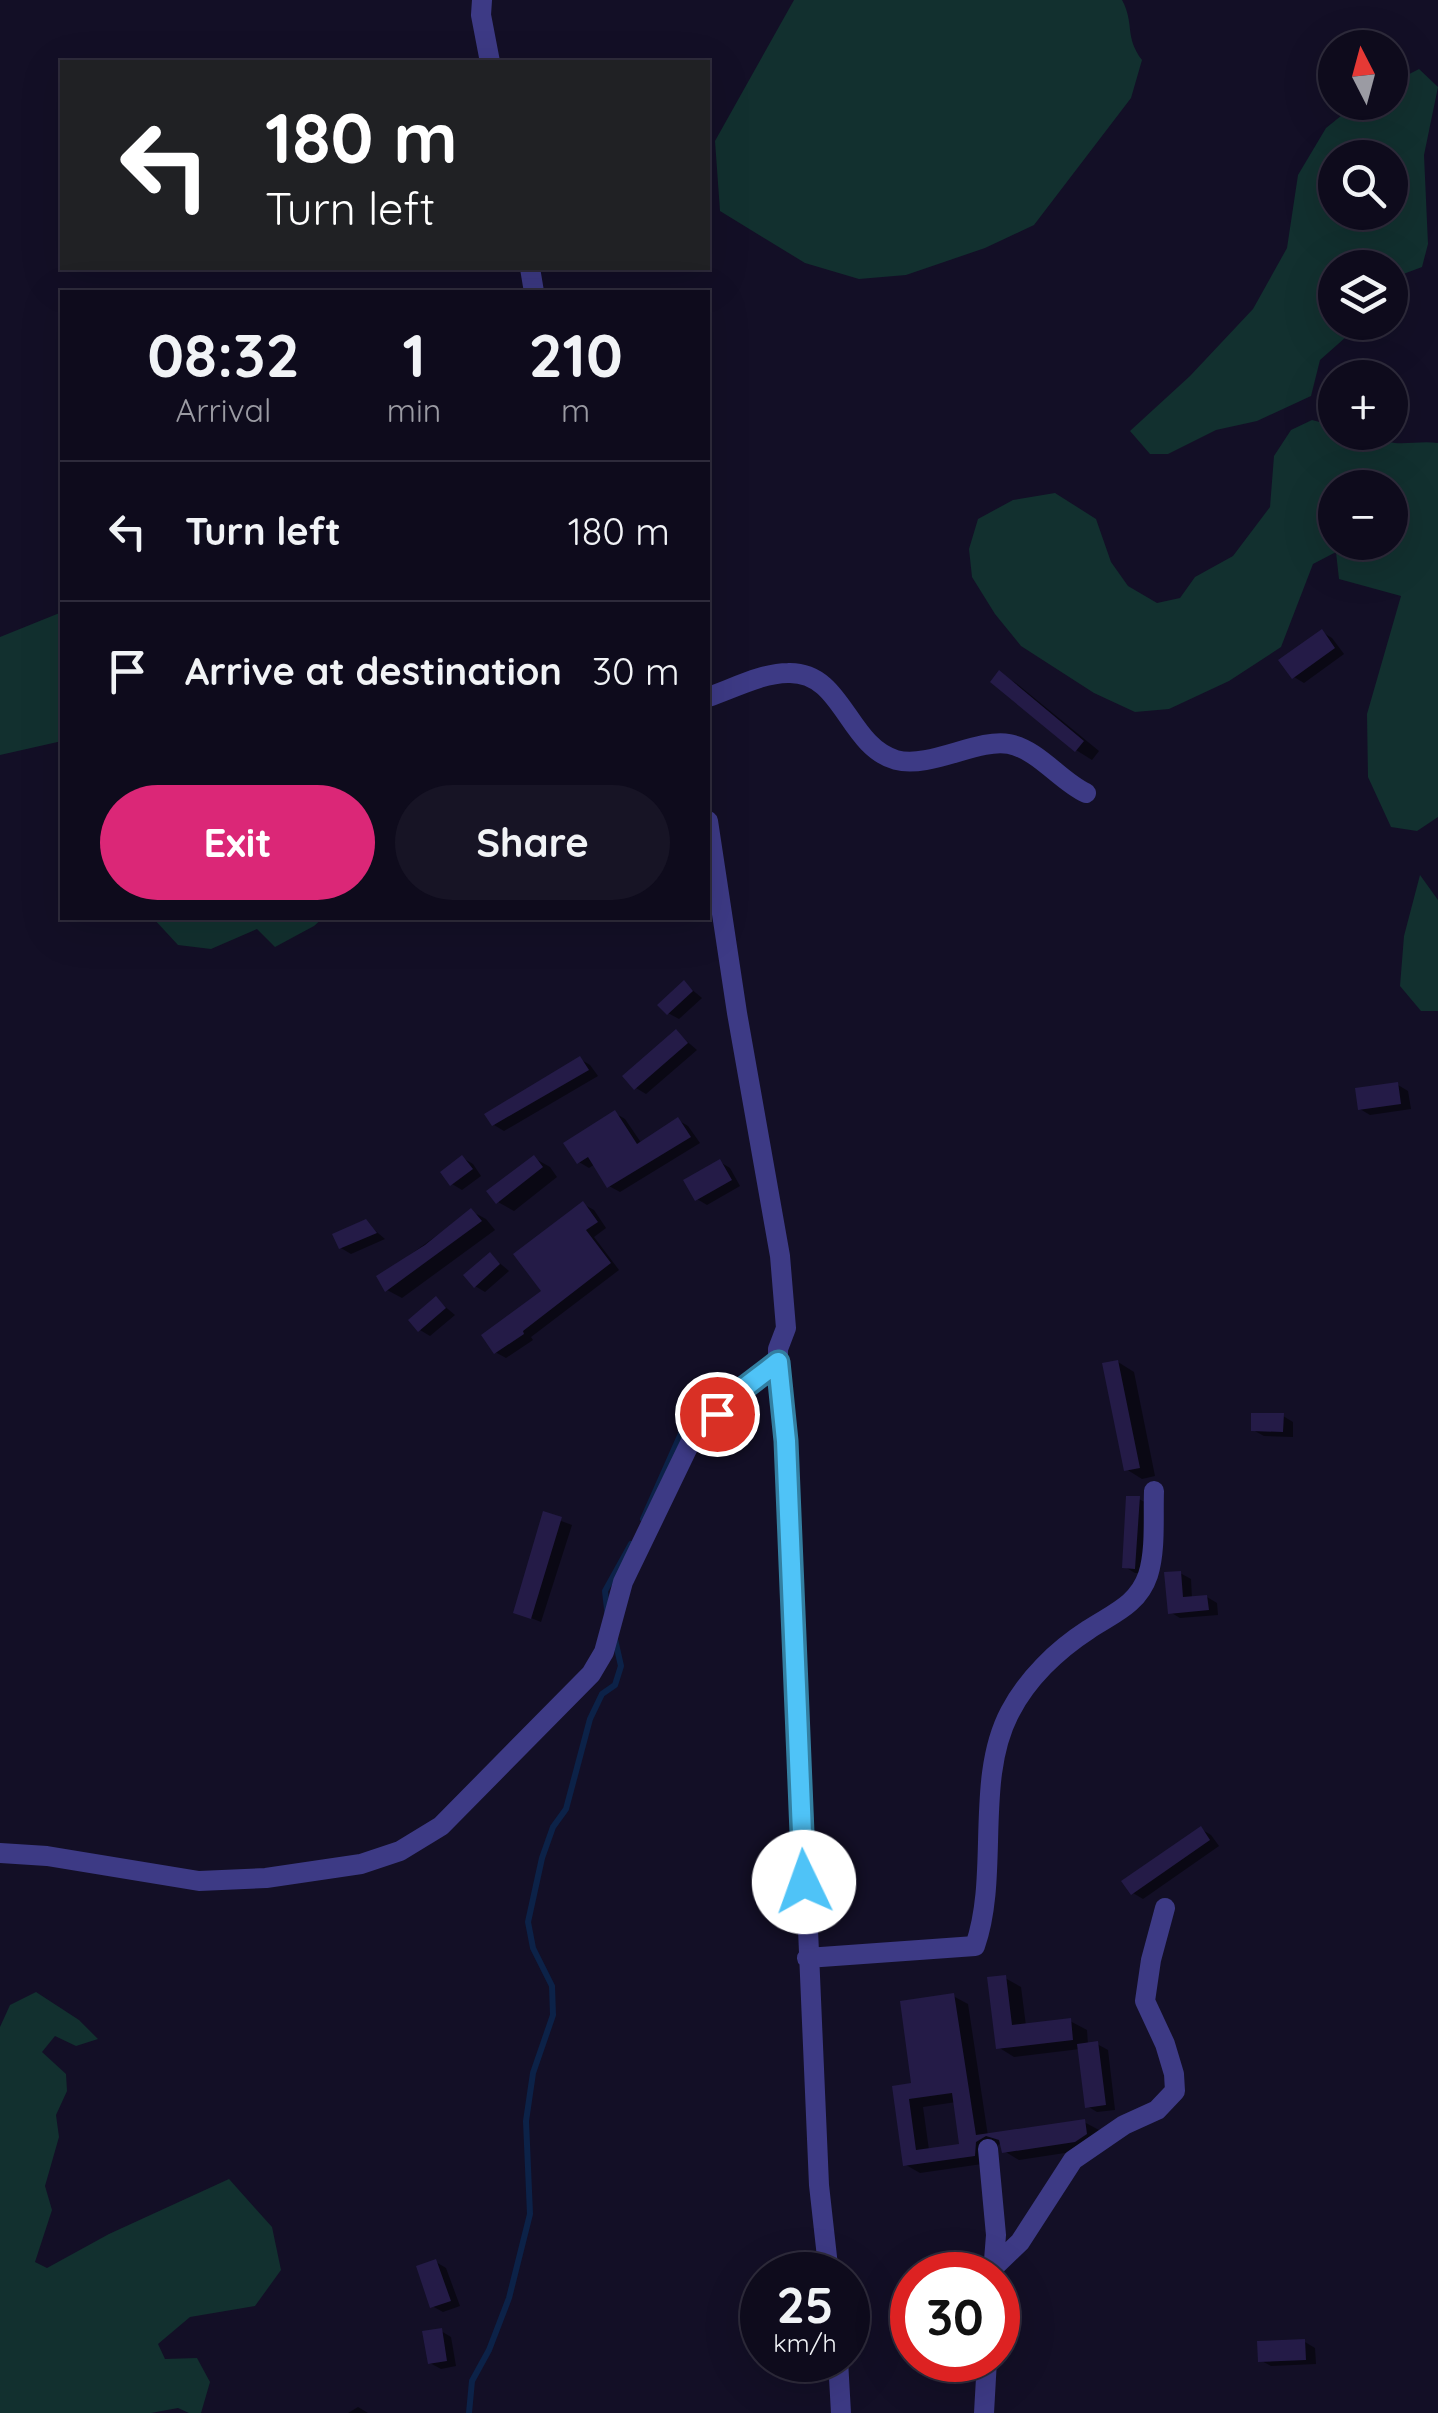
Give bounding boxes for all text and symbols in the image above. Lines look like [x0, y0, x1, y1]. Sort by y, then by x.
north arrow [1318, 30, 1408, 120]
map controls [1318, 30, 1408, 560]
text: 180 m [265, 93, 458, 181]
icon: left [100, 100, 230, 230]
button: search [1318, 140, 1408, 230]
text: Turn left [265, 180, 435, 236]
button: layers [1318, 250, 1408, 340]
text: 08:32 [147, 317, 300, 392]
text: 1 [402, 317, 426, 392]
text: 210 [528, 317, 623, 392]
button: + [1318, 360, 1408, 450]
text: Arrival [175, 390, 271, 430]
text: min [387, 390, 441, 430]
text: m [561, 390, 590, 430]
button: − [1318, 470, 1408, 560]
icon: left [100, 504, 155, 559]
text: Turn left [185, 507, 341, 555]
text: 180 m [568, 507, 670, 555]
icon: arrive [100, 644, 155, 699]
text: Arrive at destination [185, 647, 562, 695]
text: 30 m [592, 647, 680, 695]
button: Exit [100, 785, 375, 900]
button: Share [395, 785, 670, 900]
pin [675, 1372, 760, 1457]
icon: arrive [690, 1387, 745, 1442]
position arrow [752, 1830, 856, 1934]
speed limit sign: 30 [890, 2252, 1020, 2382]
text: 25 [776, 2273, 834, 2336]
text: km/h [773, 2327, 837, 2358]

